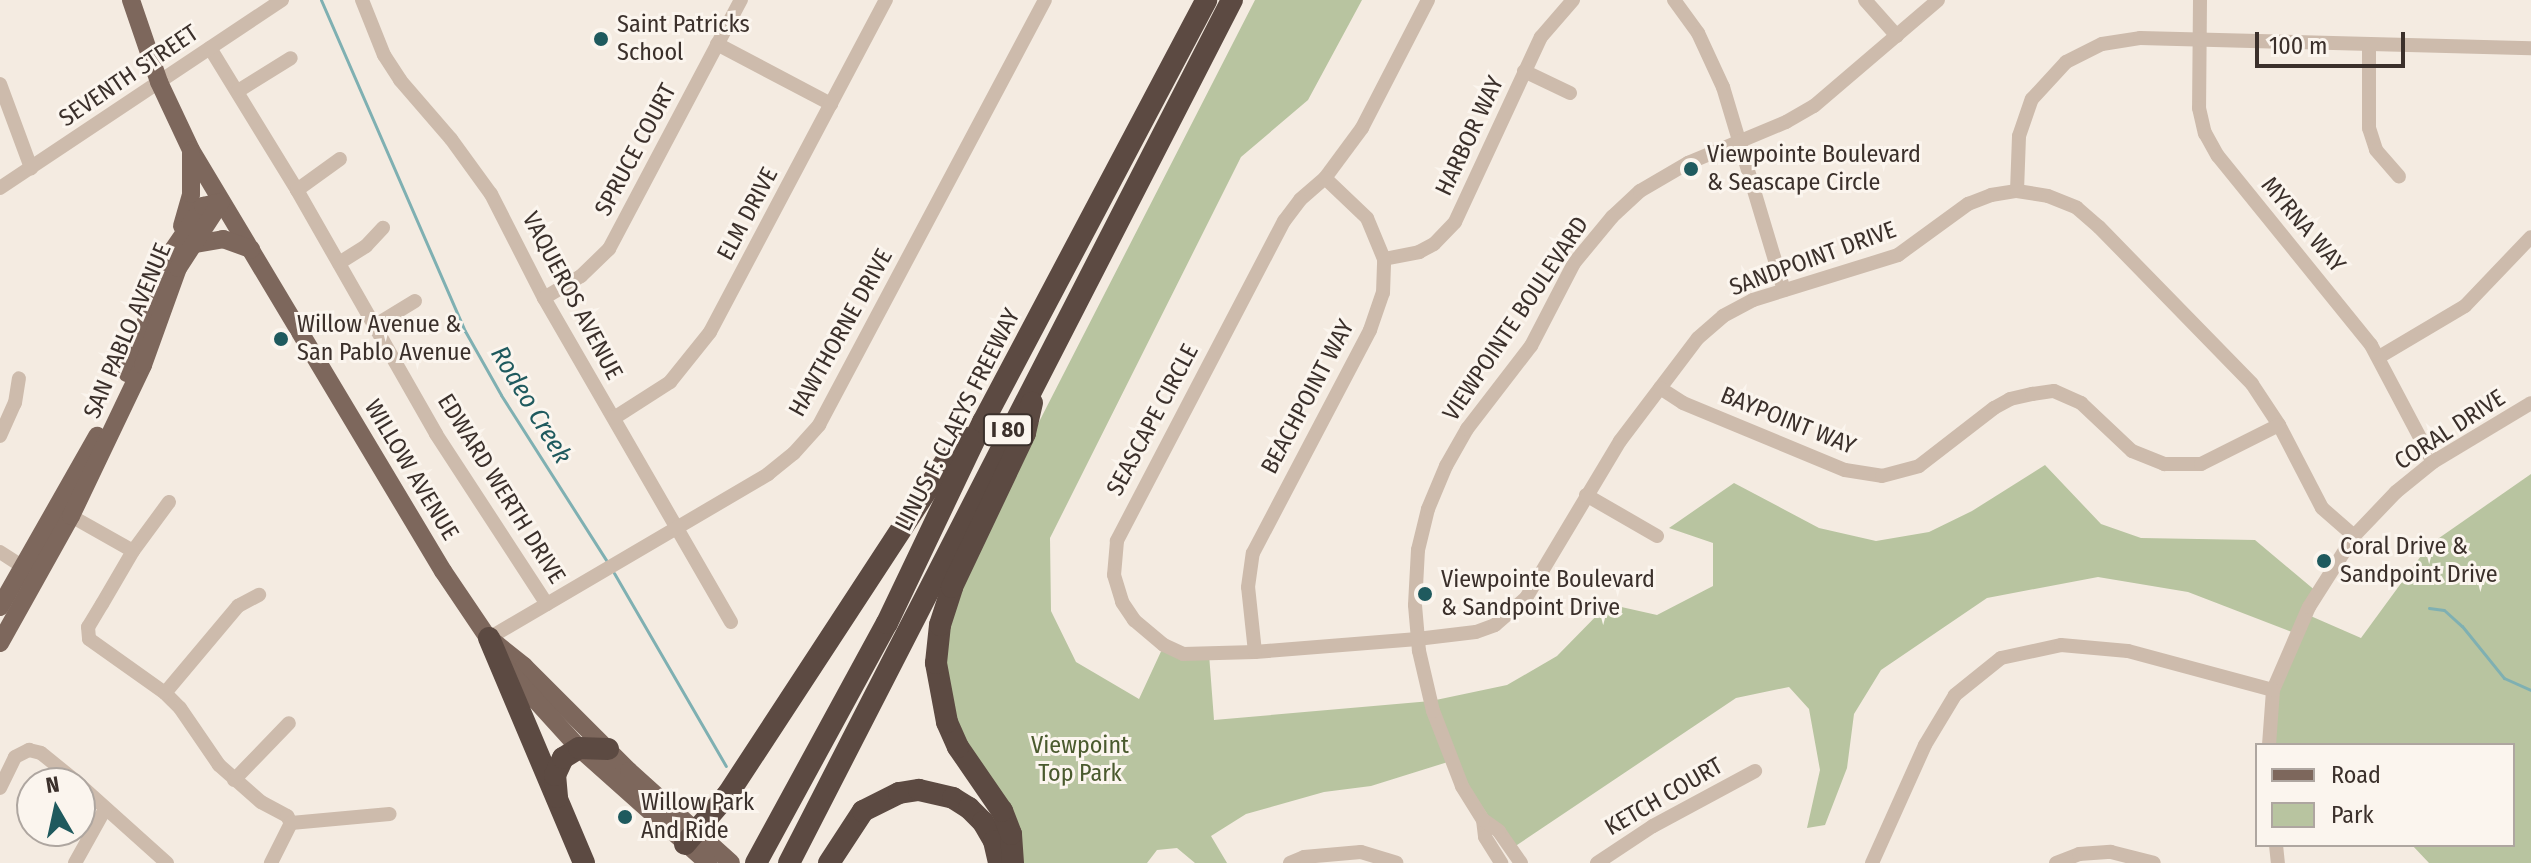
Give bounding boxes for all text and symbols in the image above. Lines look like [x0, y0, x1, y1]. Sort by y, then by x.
place label: Saint Patricks School [617, 11, 750, 67]
scale bar [2259, 16, 2409, 66]
street label: SEVENTH STREET [54, 19, 204, 133]
marker: Saint Patricks School [592, 30, 610, 48]
text: 100 m [2269, 32, 2327, 60]
street label: HARBOR WAY [1430, 72, 1510, 200]
street label: SPRUCE COURT [589, 79, 683, 221]
place label: Viewpointe Boulevard & Seascape Circle [1707, 141, 1921, 197]
marker: Viewpointe Boulevard & Seascape Circle [1682, 160, 1700, 178]
street label: ELM DRIVE [712, 163, 784, 265]
street label: MYRNA WAY [2255, 171, 2351, 279]
street label: VAQUEROS AVENUE [516, 207, 628, 385]
street label: VIEWPOINTE BOULEVARD [1437, 211, 1595, 427]
street label: SANDPOINT DRIVE [1726, 216, 1900, 302]
street label: SAN PABLO AVENUE [78, 239, 178, 423]
street label: HAWTHORNE DRIVE [783, 244, 899, 422]
street label: LINUS F. CLAEYS FREEWAY [889, 304, 1027, 536]
place label: Willow Avenue & San Pablo Avenue [297, 311, 471, 367]
street label: BEACHPOINT WAY [1255, 315, 1361, 479]
marker: Willow Avenue & San Pablo Avenue [272, 330, 290, 348]
street label: SEASCAPE CIRCLE [1101, 339, 1205, 501]
water label: Rodeo Creek [484, 341, 578, 469]
street label: BAYPOINT WAY [1716, 381, 1860, 461]
street label: CORAL DRIVE [2390, 384, 2510, 476]
street label: EDWARD WERTH DRIVE [431, 389, 571, 589]
street label: WILLOW AVENUE [358, 395, 464, 545]
road number: I 80 [982, 412, 1034, 448]
place label: Coral Drive & Sandpoint Drive [2340, 533, 2498, 589]
marker: Coral Drive & Sandpoint Drive [2315, 552, 2333, 570]
place label: Viewpointe Boulevard & Sandpoint Drive [1441, 566, 1655, 622]
marker: Viewpointe Boulevard & Sandpoint Drive [1416, 585, 1434, 603]
park label: Viewpoint Top Park [1031, 732, 1129, 788]
legend [2255, 743, 2515, 847]
street label: KETCH COURT [1600, 752, 1728, 842]
text: Road [2331, 761, 2381, 789]
north arrow [16, 767, 96, 847]
text: N [44, 770, 61, 799]
place label: Willow Park And Ride [641, 789, 754, 845]
text: Park [2331, 801, 2374, 829]
marker: Willow Park And Ride [616, 808, 634, 826]

